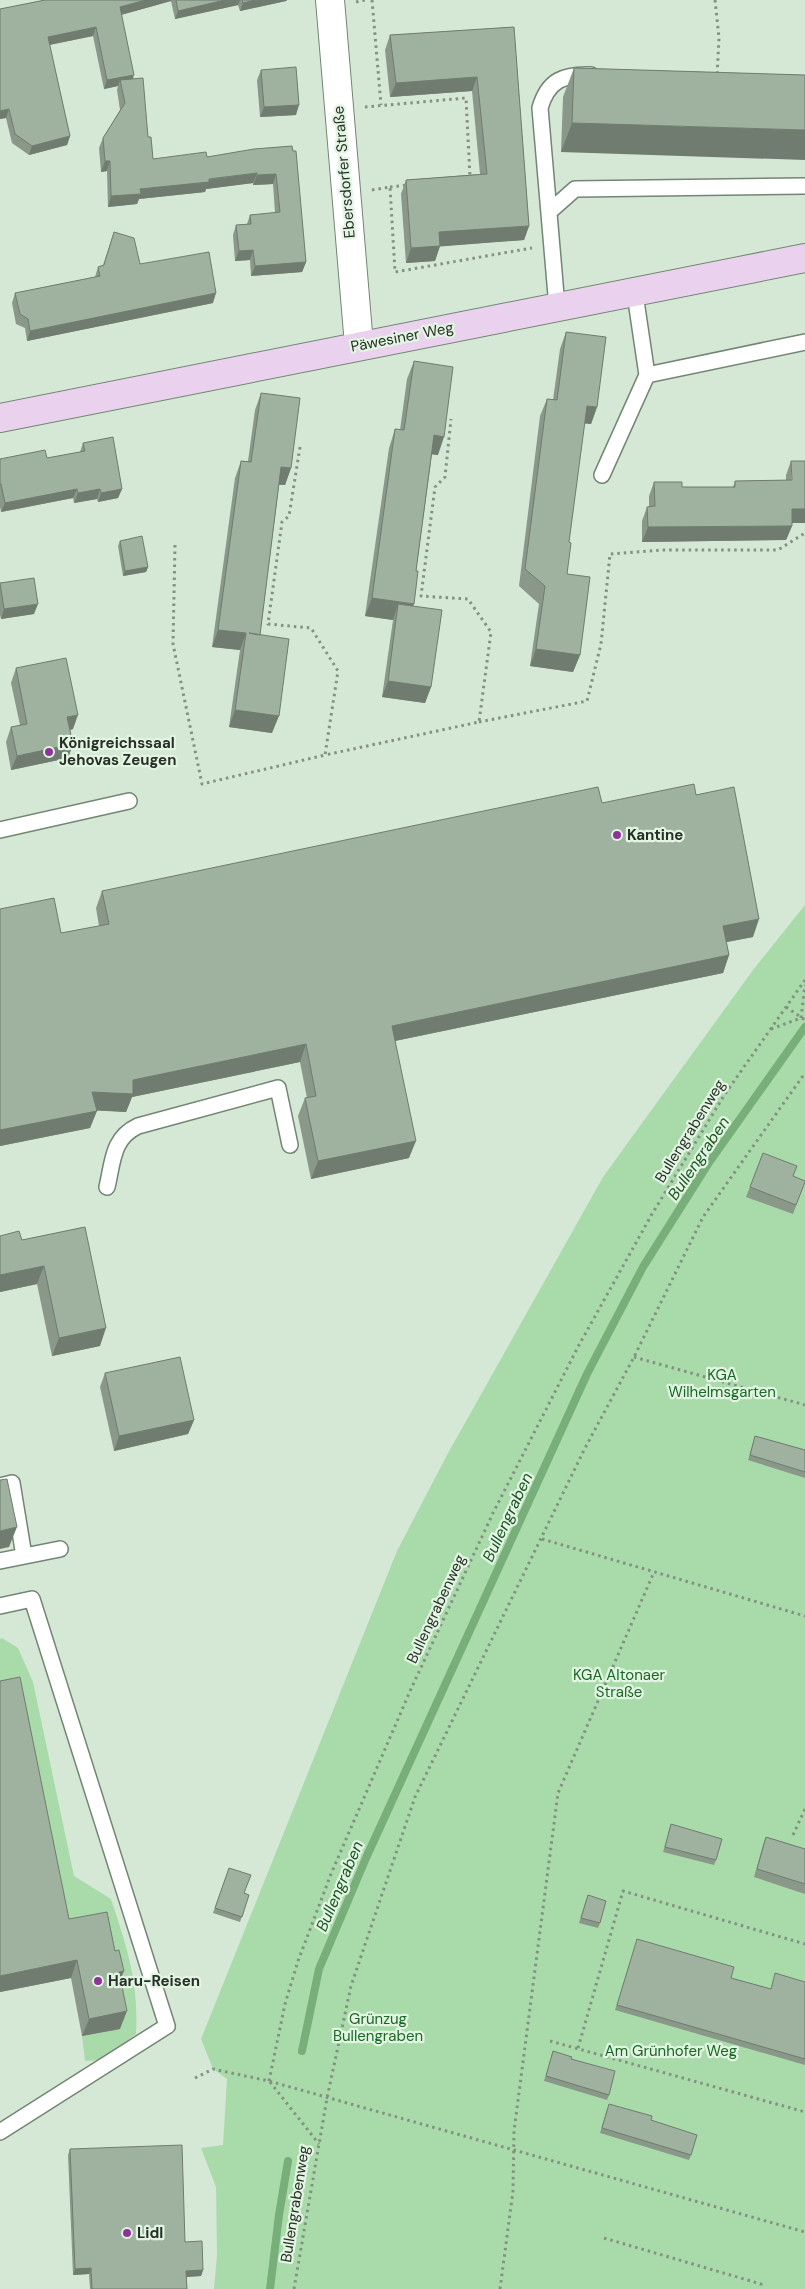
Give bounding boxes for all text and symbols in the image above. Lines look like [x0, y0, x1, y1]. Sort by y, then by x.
street label: Ebersdorfer Straße [328, 105, 360, 239]
street label: Päwesiner Weg [349, 317, 455, 357]
place label: Königreichssaal Jehovas Zeugen [59, 733, 176, 770]
marker: Königreichssaal Jehovas Zeugen [43, 746, 55, 758]
place label: Kantine [627, 825, 683, 845]
marker: Kantine [611, 829, 623, 841]
street label: Bullengrabenweg [651, 1076, 729, 1186]
water label: Bullengraben [663, 1113, 733, 1203]
park label: KGA Wilhelmsgarten [668, 1365, 776, 1402]
water label: Bullengraben [478, 1469, 537, 1565]
street label: Bullengrabenweg [402, 1551, 470, 1667]
park label: KGA Altonaer Straße [573, 1665, 666, 1702]
water label: Bullengraben [311, 1838, 368, 1935]
place label: Haru-Reisen [108, 1971, 200, 1991]
marker: Haru-Reisen [92, 1975, 104, 1987]
park label: Grünzug Bullengraben [333, 2009, 423, 2046]
park label: Am Grünhofer Weg [605, 2041, 737, 2061]
street label: Bullengrabenweg [276, 2144, 314, 2264]
place label: Lidl [137, 2223, 163, 2243]
marker: Lidl [121, 2227, 133, 2239]

